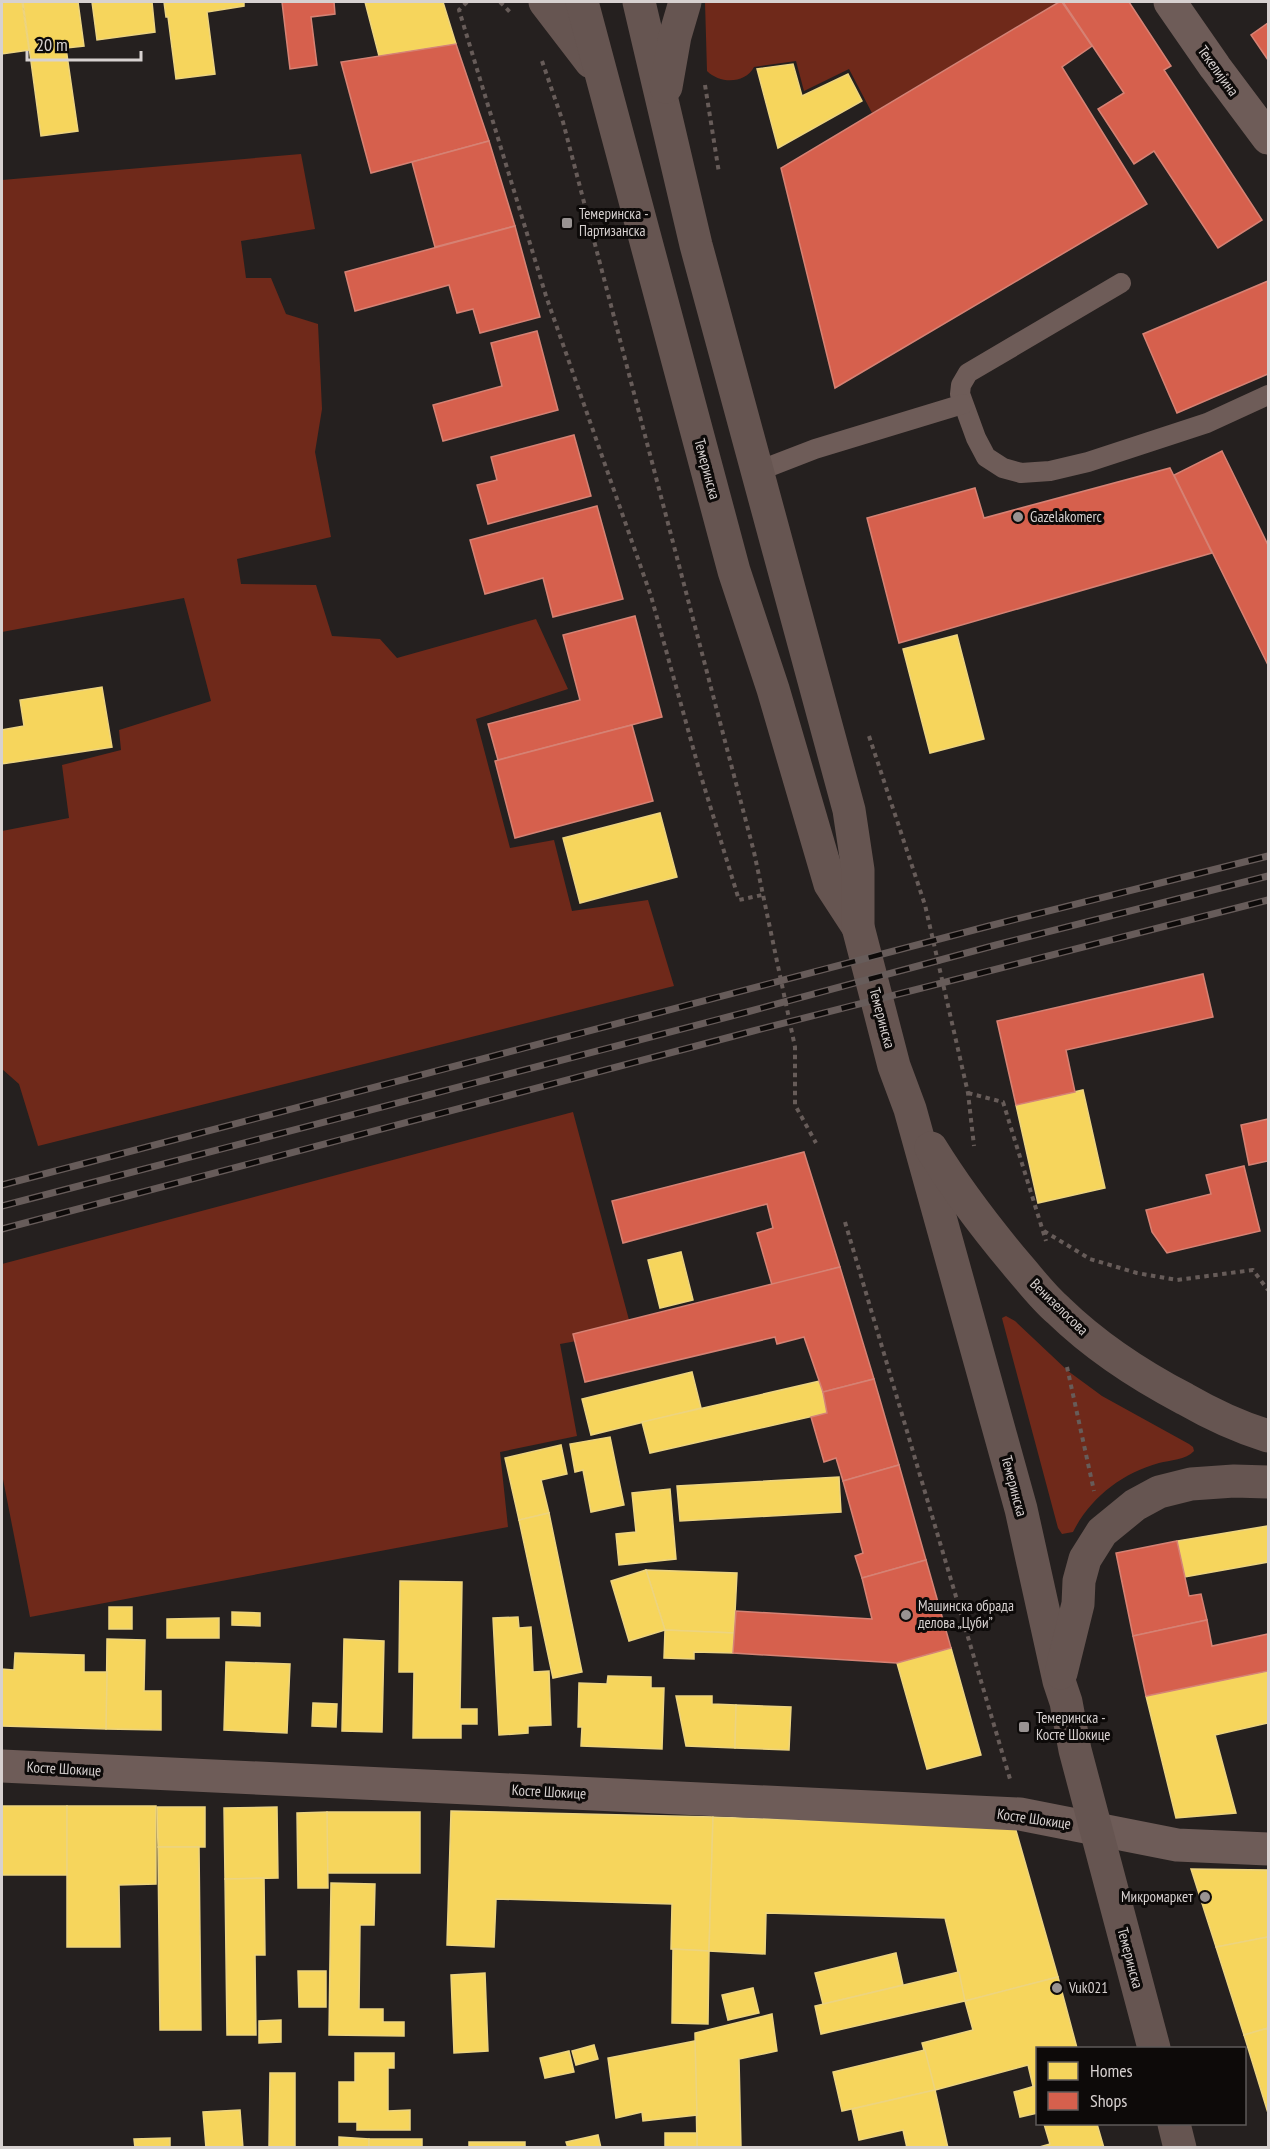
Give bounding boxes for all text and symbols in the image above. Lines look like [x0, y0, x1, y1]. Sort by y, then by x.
scale bar [27, 24, 141, 62]
text: 20 m [36, 33, 68, 56]
street label: Текелијина [1194, 42, 1243, 100]
place label: Темеринска - Партизанска [579, 204, 649, 240]
marker: Темеринска - Партизанска [560, 216, 574, 230]
street label: Темеринска [690, 436, 725, 501]
place label: Gazelakomerc [1030, 507, 1103, 526]
marker: Gazelakomerc [1011, 510, 1025, 524]
street label: Темеринска [865, 985, 900, 1050]
street label: Венизелосова [1026, 1274, 1092, 1339]
street label: Темеринска [997, 1453, 1032, 1518]
place label: Машинска обрада делова „Цуби” [918, 1596, 1014, 1632]
marker: Машинска обрада делова „Цуби” [899, 1608, 913, 1622]
place label: Темеринска - Косте Шокице [1036, 1708, 1111, 1744]
marker: Темеринска - Косте Шокице [1017, 1720, 1031, 1734]
street label: Косте Шокице [26, 1757, 102, 1780]
street label: Косте Шокице [511, 1780, 587, 1803]
street label: Косте Шокице [996, 1804, 1072, 1833]
place label: Микромаркет [1121, 1887, 1193, 1906]
marker: Микромаркет [1198, 1890, 1212, 1904]
street label: Темеринска [1113, 1925, 1148, 1990]
place label: Vuk021 [1068, 1978, 1108, 1997]
marker: Vuk021 [1050, 1981, 1064, 1995]
legend [1036, 2047, 1246, 2125]
text: Homes [1090, 2059, 1133, 2082]
text: Shops [1090, 2089, 1127, 2112]

